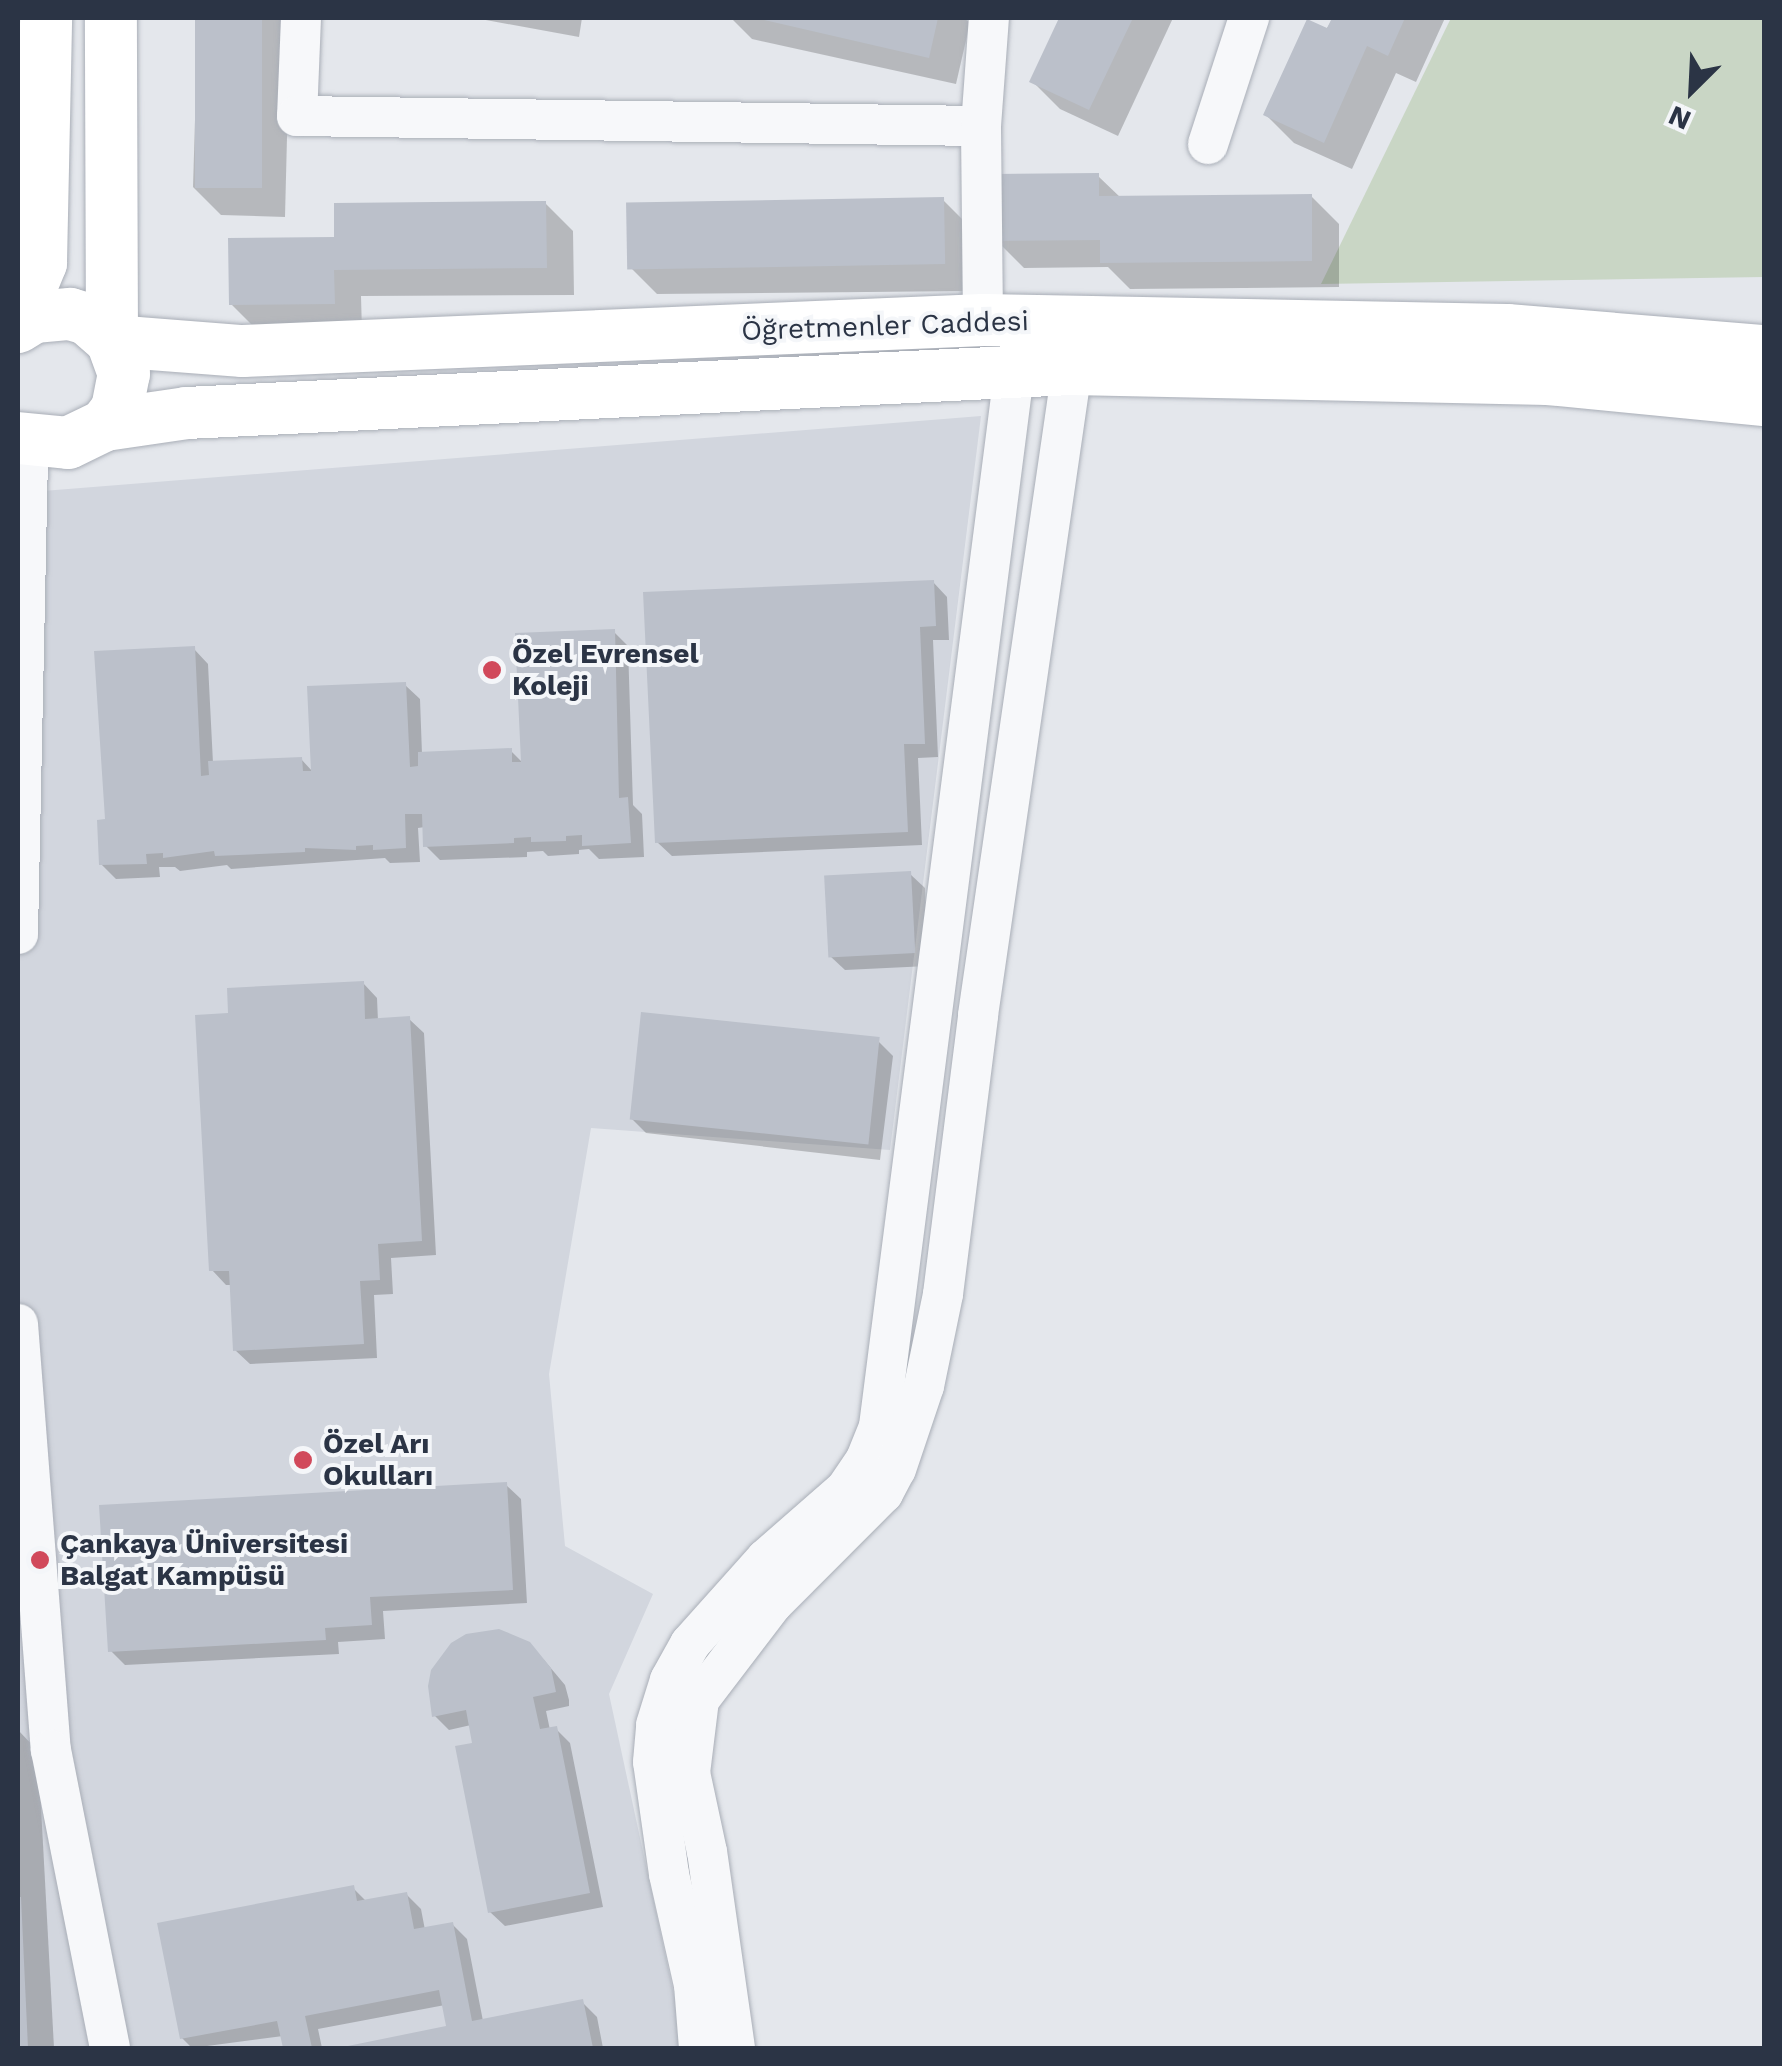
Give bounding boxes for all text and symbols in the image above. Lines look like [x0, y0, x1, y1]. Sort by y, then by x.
north arrow [1642, 40, 1742, 140]
text: N [1663, 99, 1696, 137]
street label: Öğretmenler Caddesi [740, 304, 1030, 348]
place label: Özel Evrensel Koleji [512, 637, 699, 703]
marker: Özel Evrensel Koleji [481, 659, 503, 681]
place label: Özel Arı Okulları [323, 1427, 433, 1493]
marker: Özel Arı Okulları [292, 1449, 314, 1471]
place label: Çankaya Üniversitesi Balgat Kampüsü [60, 1527, 348, 1593]
marker: Çankaya Üniversitesi Balgat Kampüsü [29, 1549, 51, 1571]

